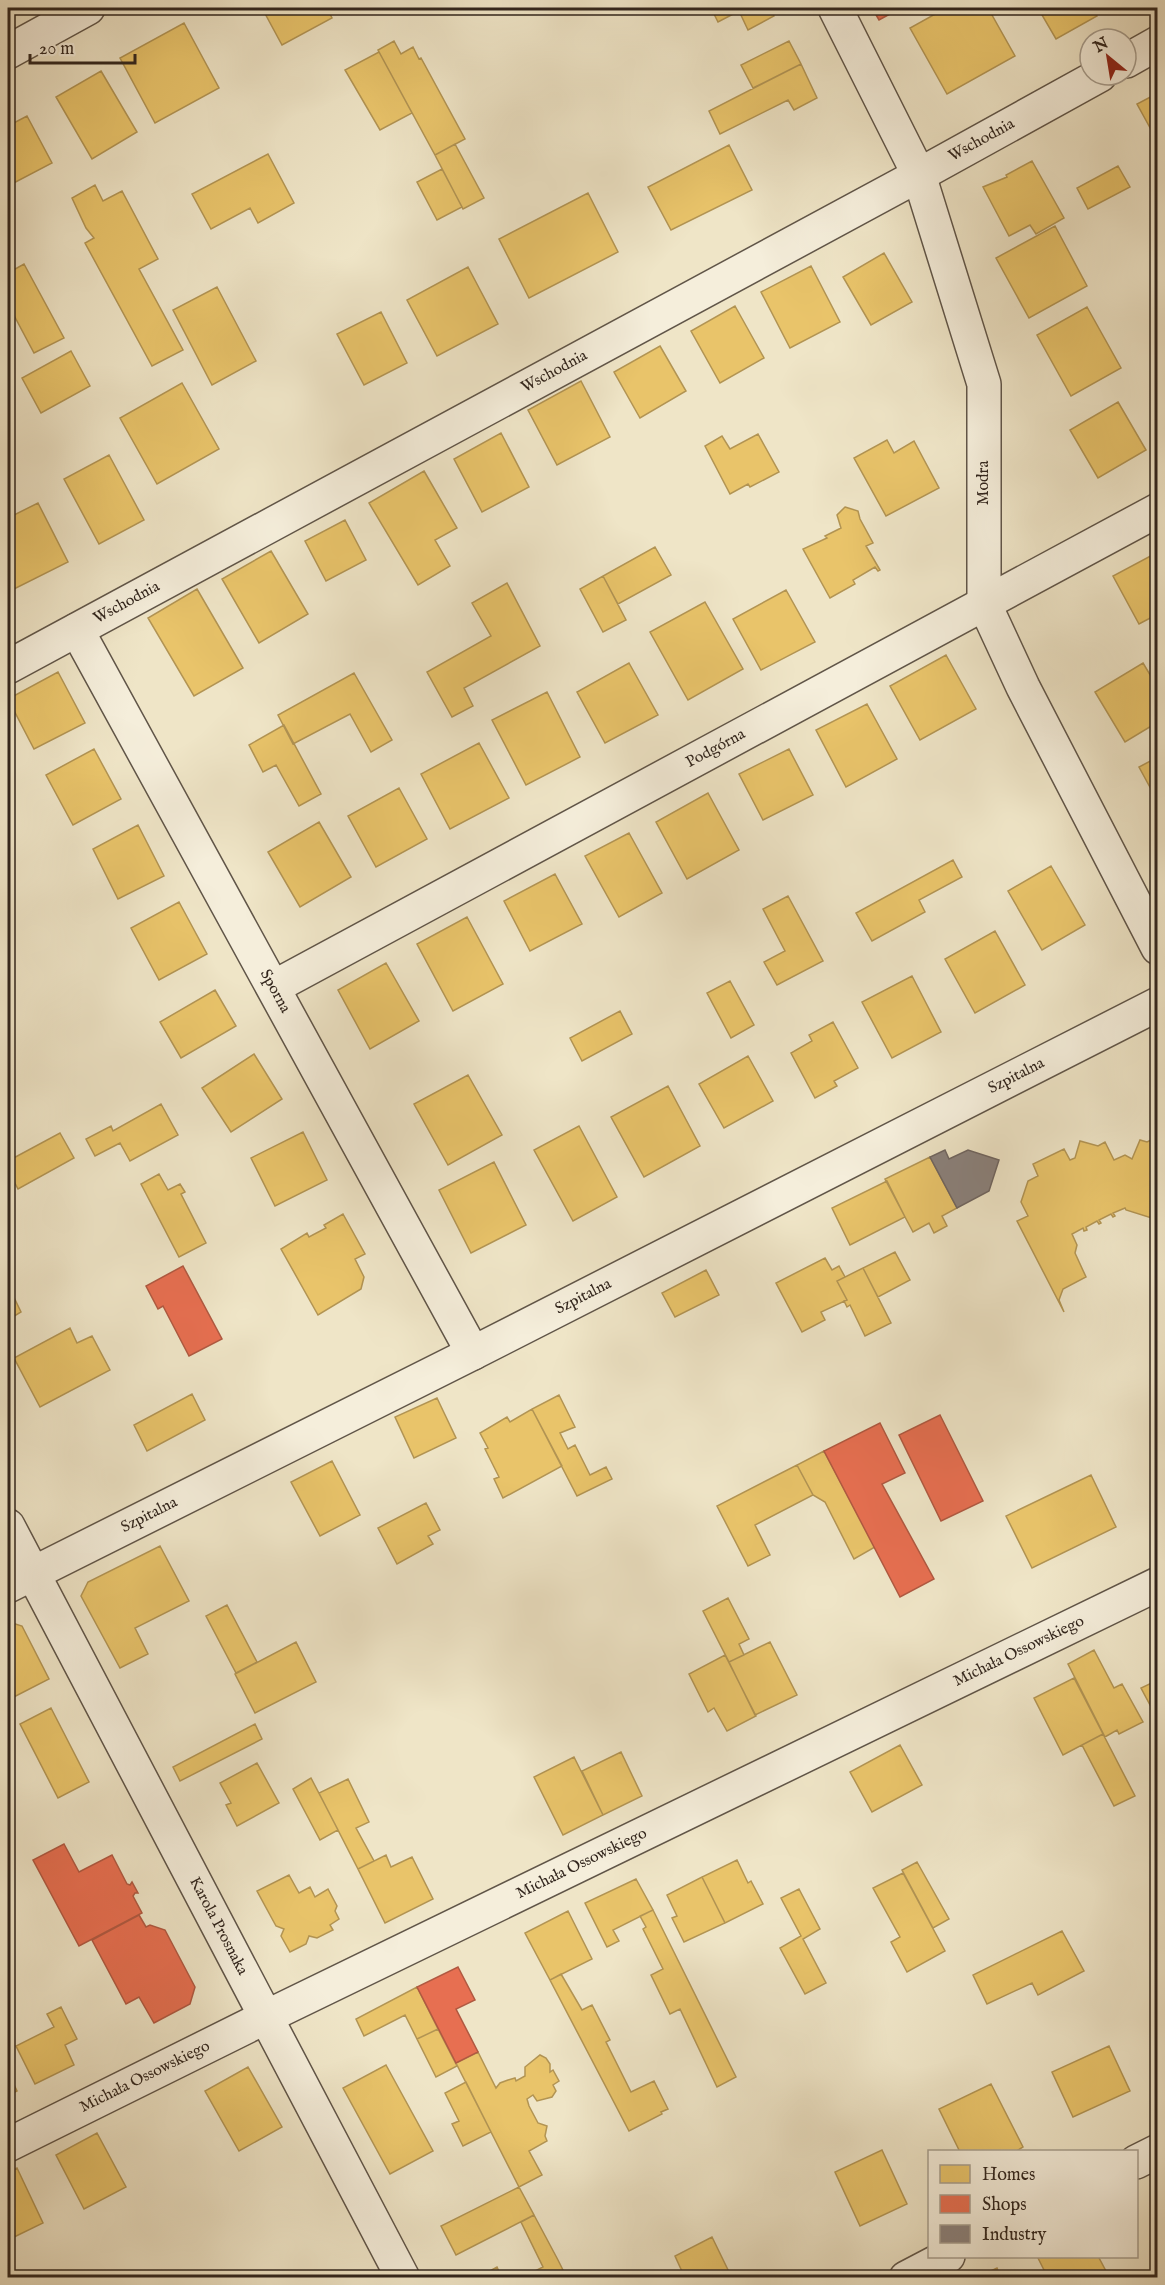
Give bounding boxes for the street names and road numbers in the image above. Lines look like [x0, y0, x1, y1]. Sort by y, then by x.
street label: Wschodnia [945, 114, 1018, 167]
street label: Wschodnia [518, 346, 591, 398]
street label: Modra [974, 461, 994, 505]
street label: Wschodnia [90, 577, 163, 629]
street label: Podgórna [683, 724, 749, 773]
street label: Sporna [255, 966, 295, 1017]
street label: Szpitalna [985, 1053, 1048, 1099]
street label: Szpitalna [552, 1274, 615, 1319]
street label: Szpitalna [118, 1493, 181, 1538]
street label: Michała Ossowskiego [950, 1611, 1088, 1692]
street label: Michała Ossowskiego [513, 1823, 651, 1904]
street label: Karola Prosnaka [184, 1874, 252, 1979]
street label: Michała Ossowskiego [77, 2036, 214, 2118]

